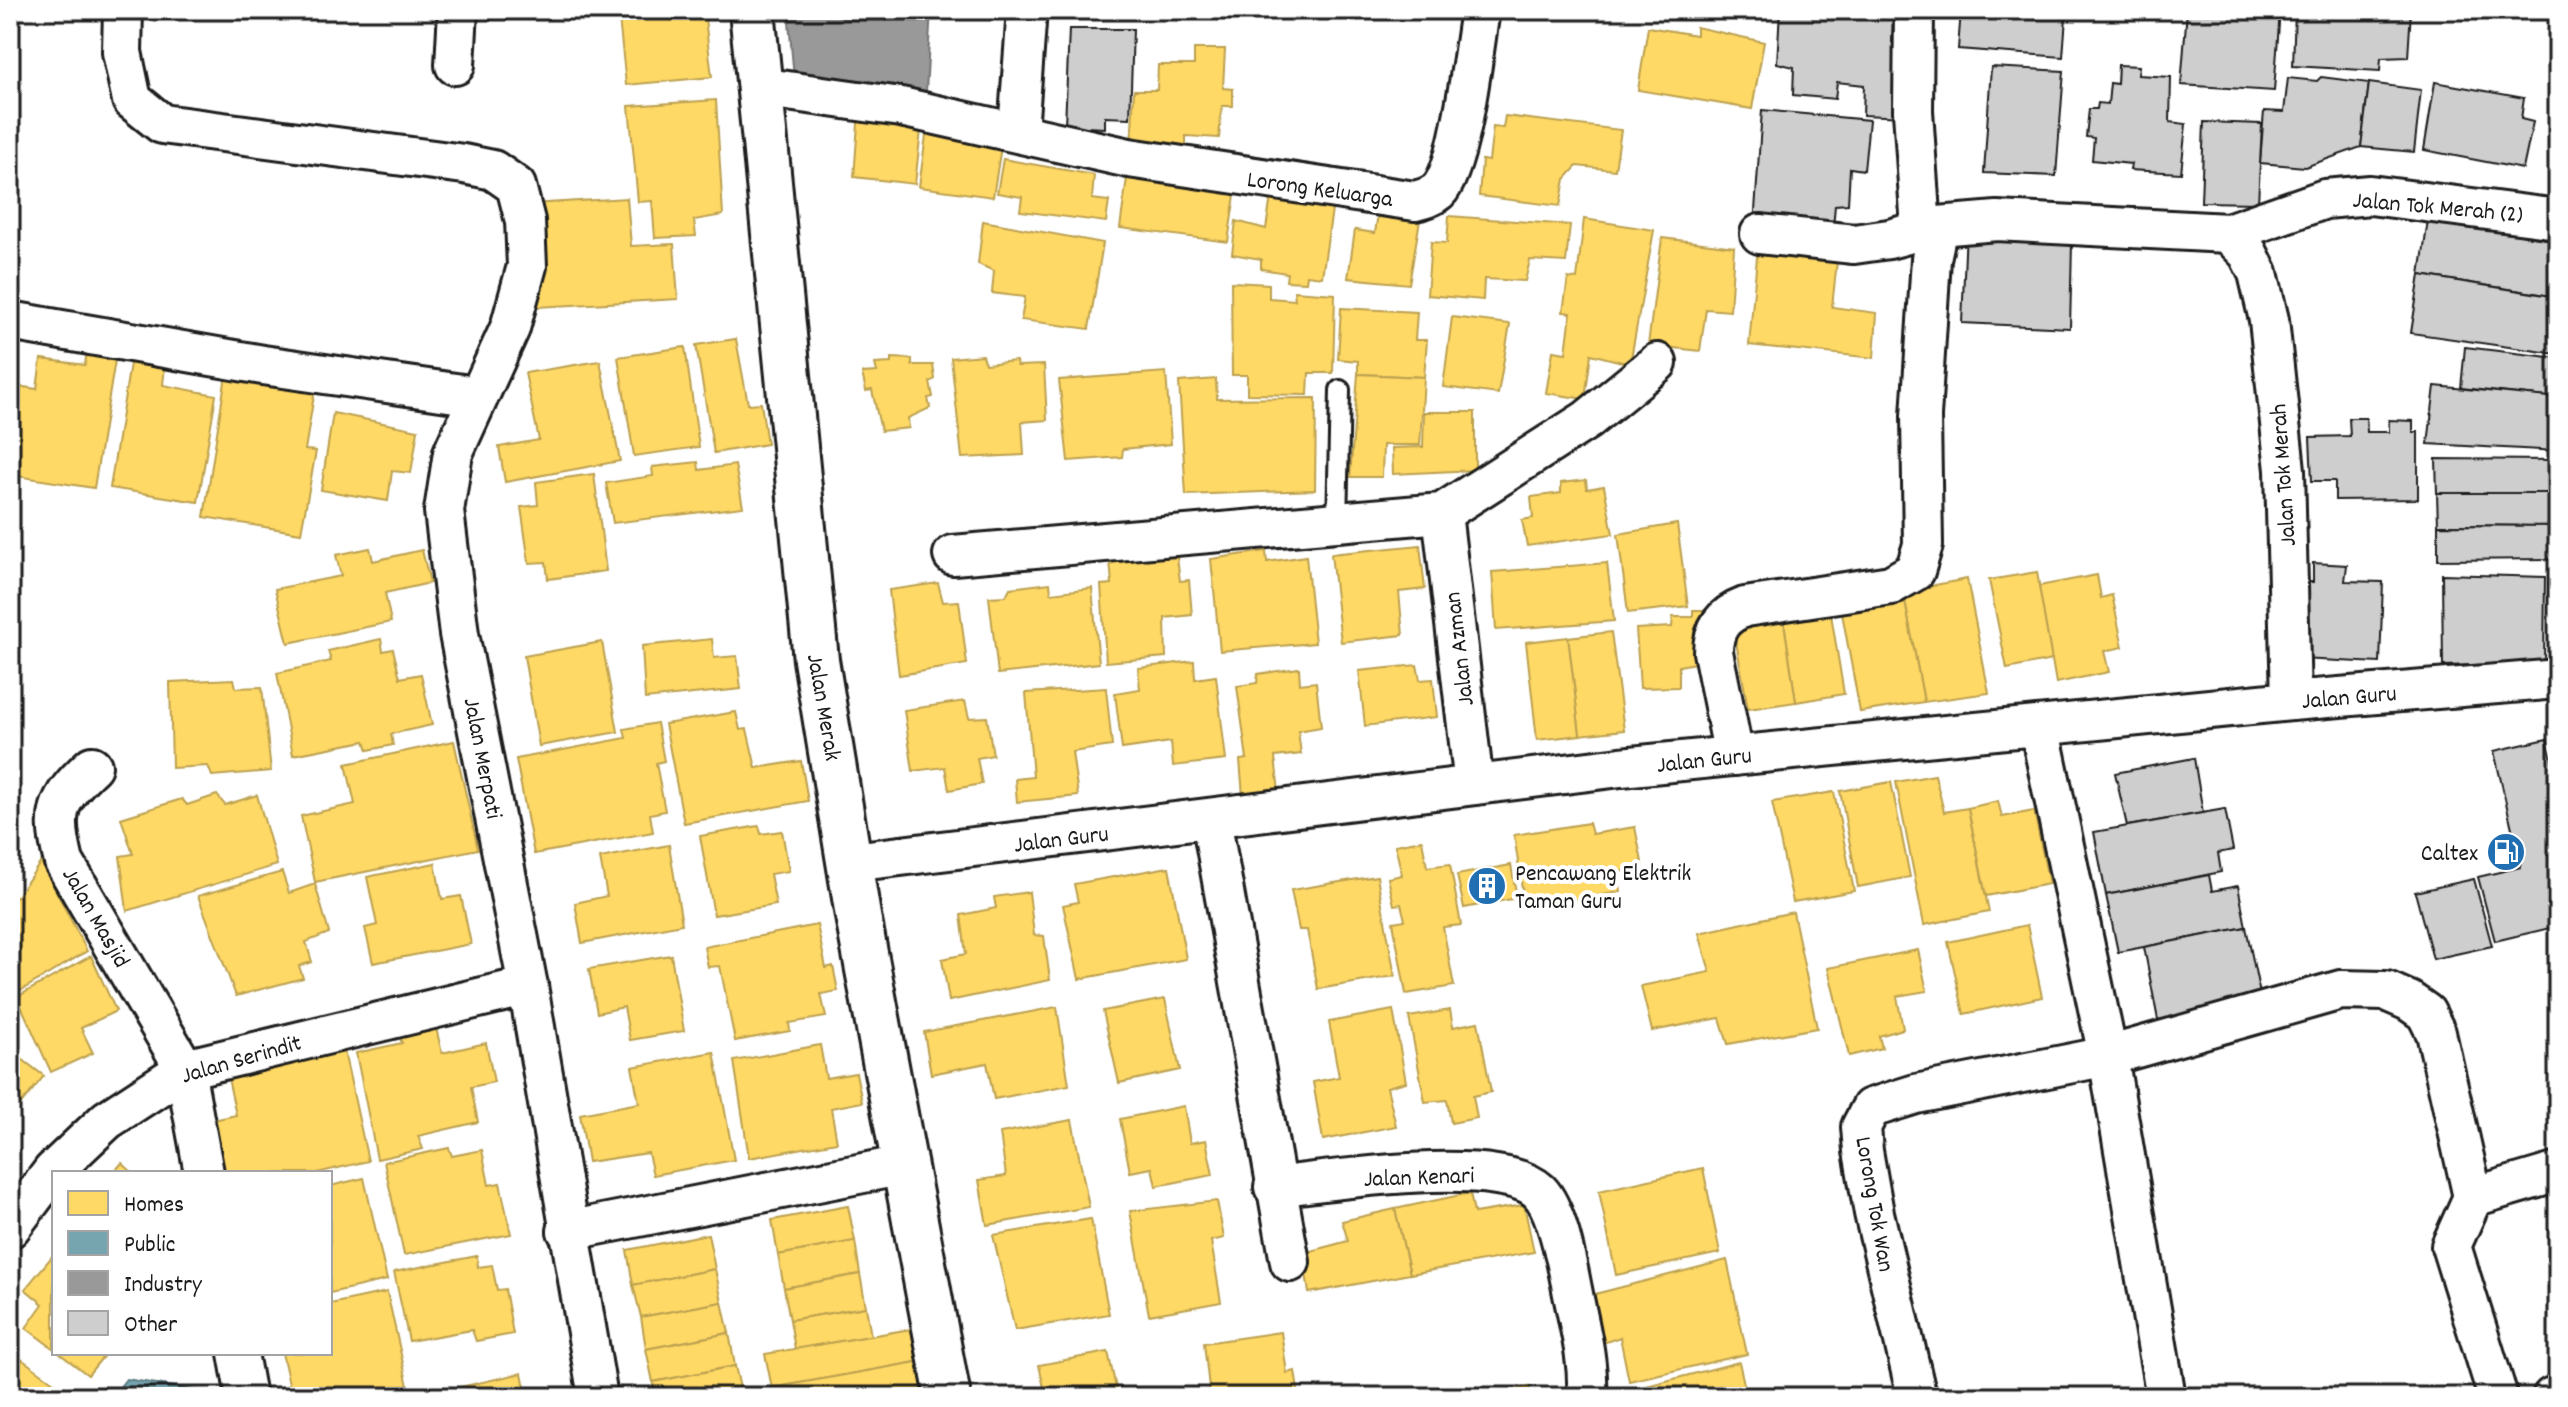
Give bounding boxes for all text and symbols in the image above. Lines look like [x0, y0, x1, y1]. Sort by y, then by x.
street label: Lorong Keluarga [1245, 164, 1395, 218]
street label: Jalan Tok Merah (2) [2351, 185, 2524, 233]
street label: Jalan Tok Merah [2263, 402, 2307, 547]
street label: Jalan Azman [1437, 590, 1485, 708]
street label: Jalan Merak [796, 651, 848, 764]
street label: Jalan Guru [2300, 678, 2398, 720]
street label: Jalan Merpati [453, 695, 509, 822]
street label: Jalan Guru [1655, 740, 1753, 784]
street label: Jalan Guru [1012, 818, 1111, 864]
fuel station icon: Caltex [2485, 831, 2527, 873]
place label: Caltex [2421, 838, 2478, 872]
place label: Pencawang Elektrik Taman Guru [1515, 858, 1691, 920]
street label: Jalan Masjid [52, 862, 137, 975]
building icon: Pencawang Elektrik Taman Guru [1466, 865, 1508, 907]
street label: Jalan Serindit [178, 1027, 306, 1094]
street label: Lorong Tok Wan [1844, 1134, 1902, 1275]
street label: Jalan Kenari [1363, 1160, 1475, 1198]
legend [52, 1171, 332, 1355]
text: Homes [124, 1189, 184, 1223]
text: Public [124, 1229, 175, 1263]
text: Industry [124, 1269, 203, 1303]
text: Other [124, 1309, 177, 1343]

